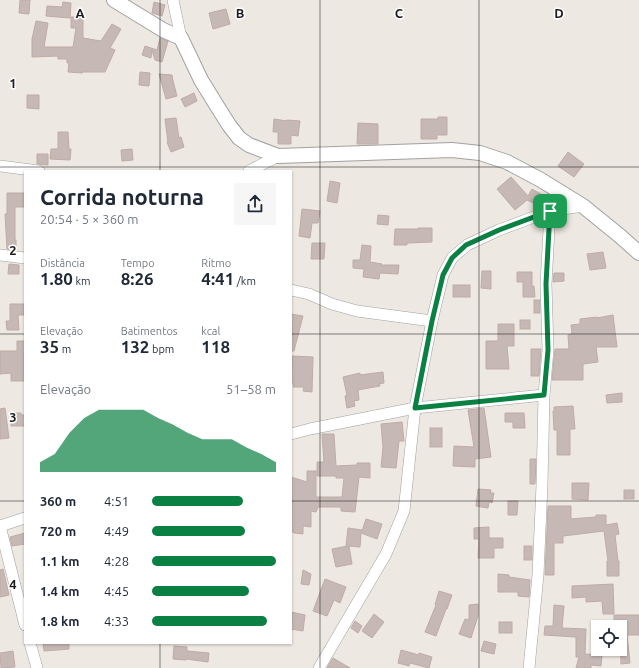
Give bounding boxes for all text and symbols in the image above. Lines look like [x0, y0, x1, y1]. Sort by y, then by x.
text: A [75, 6, 85, 20]
text: B [236, 6, 245, 20]
text: C [395, 6, 404, 20]
text: D [554, 6, 564, 20]
text: 1 [9, 76, 17, 90]
button: share [234, 183, 276, 225]
text: Corrida noturna [40, 184, 204, 209]
pin [533, 194, 567, 228]
icon: arrive [539, 200, 561, 222]
text: 20:54 · 5 × 360 m [40, 212, 139, 226]
text: 2 [9, 243, 17, 257]
text: Distância [40, 257, 85, 269]
text: Tempo [121, 257, 155, 269]
text: Ritmo [201, 257, 231, 269]
text: 1.80 [40, 269, 73, 288]
text: 8:26 [121, 269, 154, 288]
text: 4:41 [201, 269, 234, 288]
text: km [73, 275, 91, 287]
text: /km [234, 275, 256, 287]
text: Elevação [40, 325, 83, 337]
text: Batimentos [121, 325, 178, 337]
text: kcal [201, 325, 220, 337]
text: 35 [40, 337, 59, 356]
text: 132 [121, 337, 149, 356]
text: 118 [201, 337, 230, 356]
text: m [59, 343, 71, 355]
text: bpm [149, 343, 174, 355]
text: Elevação [40, 382, 91, 396]
text: 51–58 m [226, 382, 276, 396]
text: 3 [9, 410, 17, 424]
text: 360 m [40, 494, 76, 508]
text: 4:51 [104, 494, 129, 508]
text: 720 m [40, 524, 76, 538]
text: 4:49 [104, 524, 129, 538]
text: 1.1 km [40, 554, 79, 568]
text: 4:28 [104, 554, 129, 568]
text: 4 [9, 577, 17, 591]
text: 1.4 km [40, 584, 79, 598]
text: 4:45 [104, 584, 129, 598]
text: 1.8 km [40, 614, 79, 628]
text: 4:33 [104, 614, 129, 628]
map controls [591, 620, 627, 656]
button: locate [591, 620, 627, 656]

